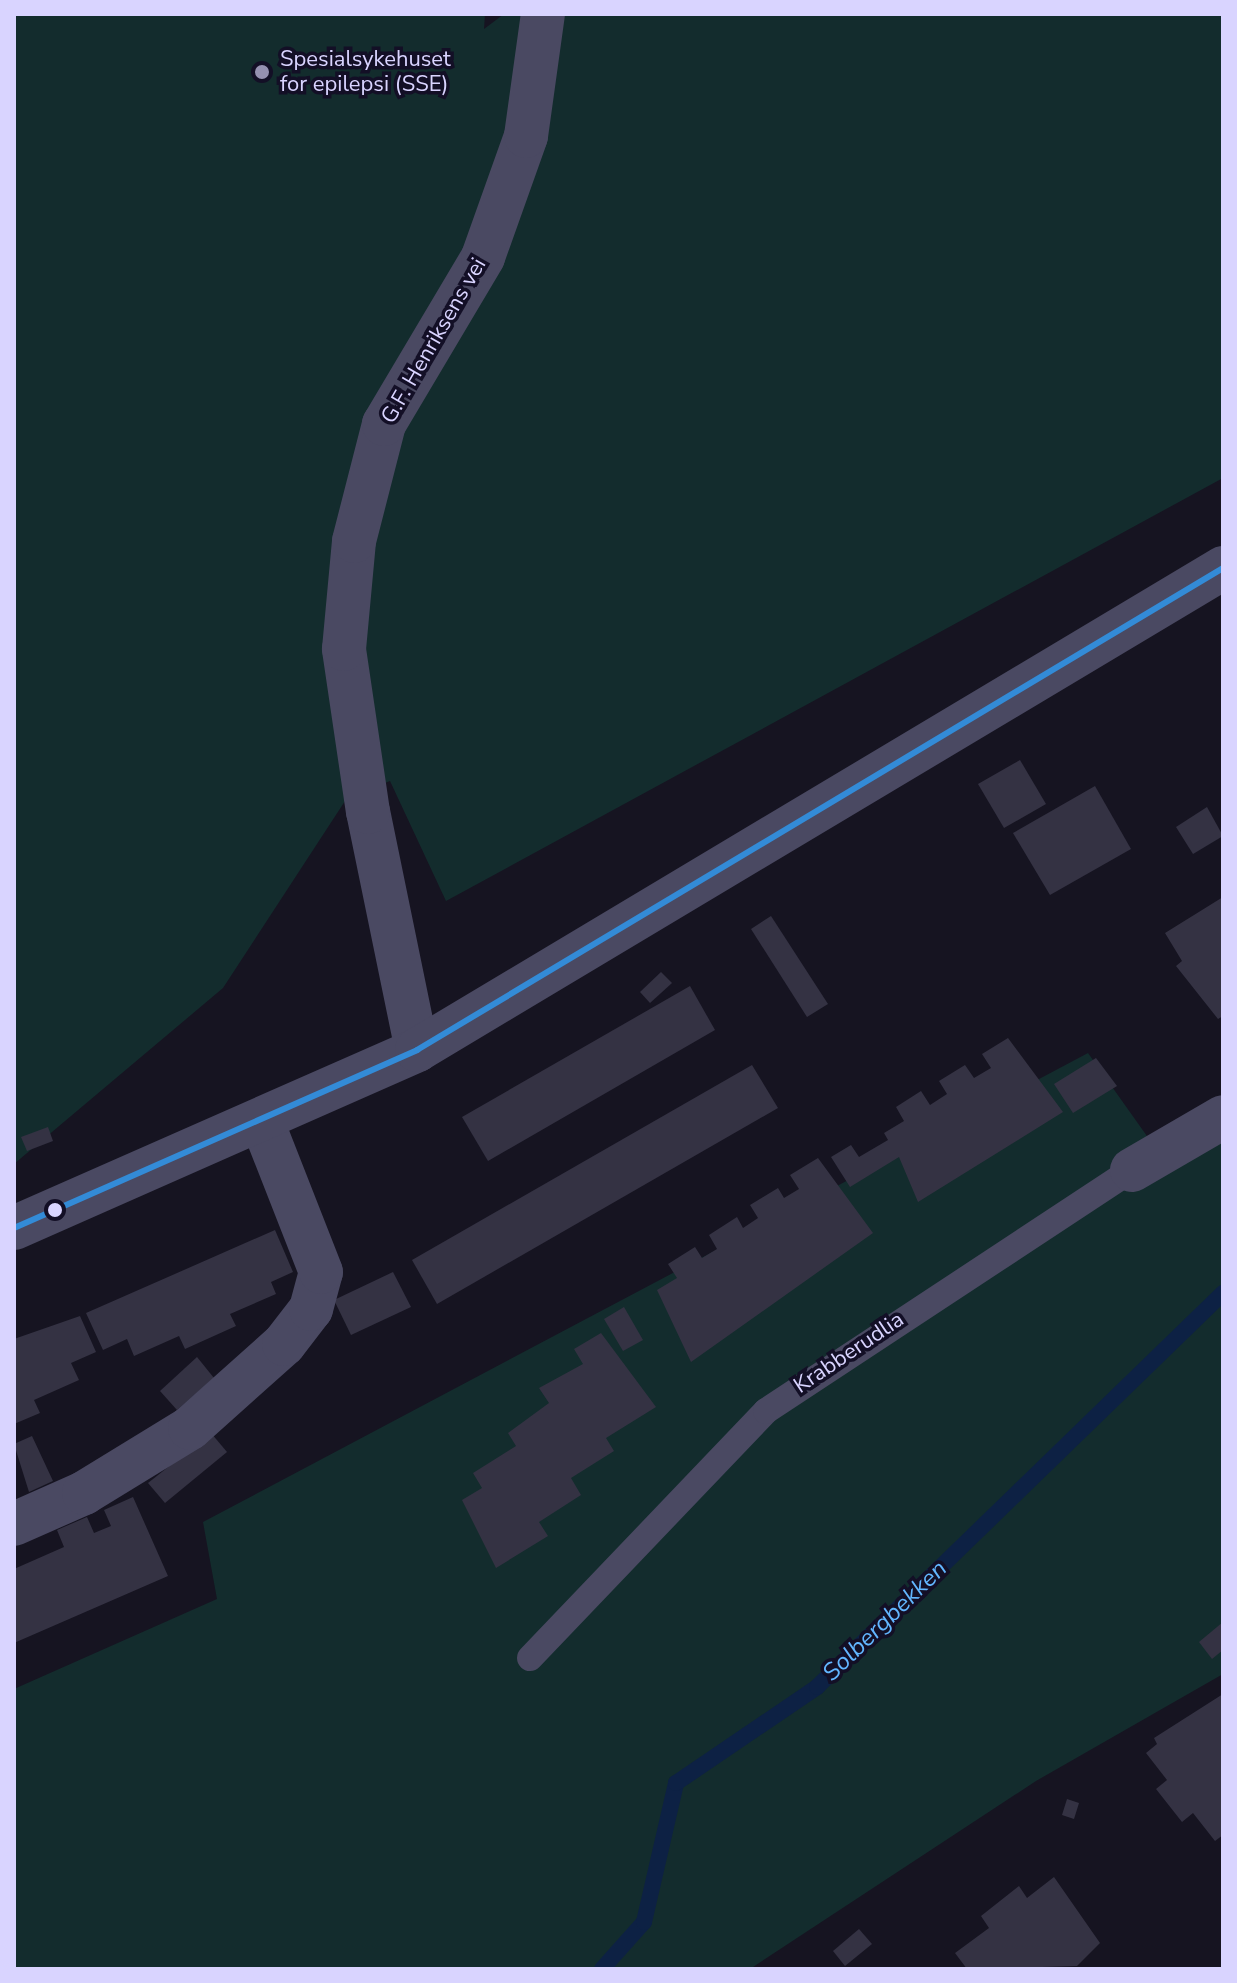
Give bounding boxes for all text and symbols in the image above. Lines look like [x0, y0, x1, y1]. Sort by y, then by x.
place label: Spesialsykehuset for epilepsi (SSE) [280, 46, 451, 98]
marker: Spesialsykehuset for epilepsi (SSE) [251, 61, 273, 83]
street label: G.F. Henriksens vei [376, 254, 492, 428]
unlabelled marker [47, 1202, 63, 1218]
street label: Krabberudlia [789, 1307, 909, 1399]
water label: Solbergbekken [817, 1555, 953, 1687]

